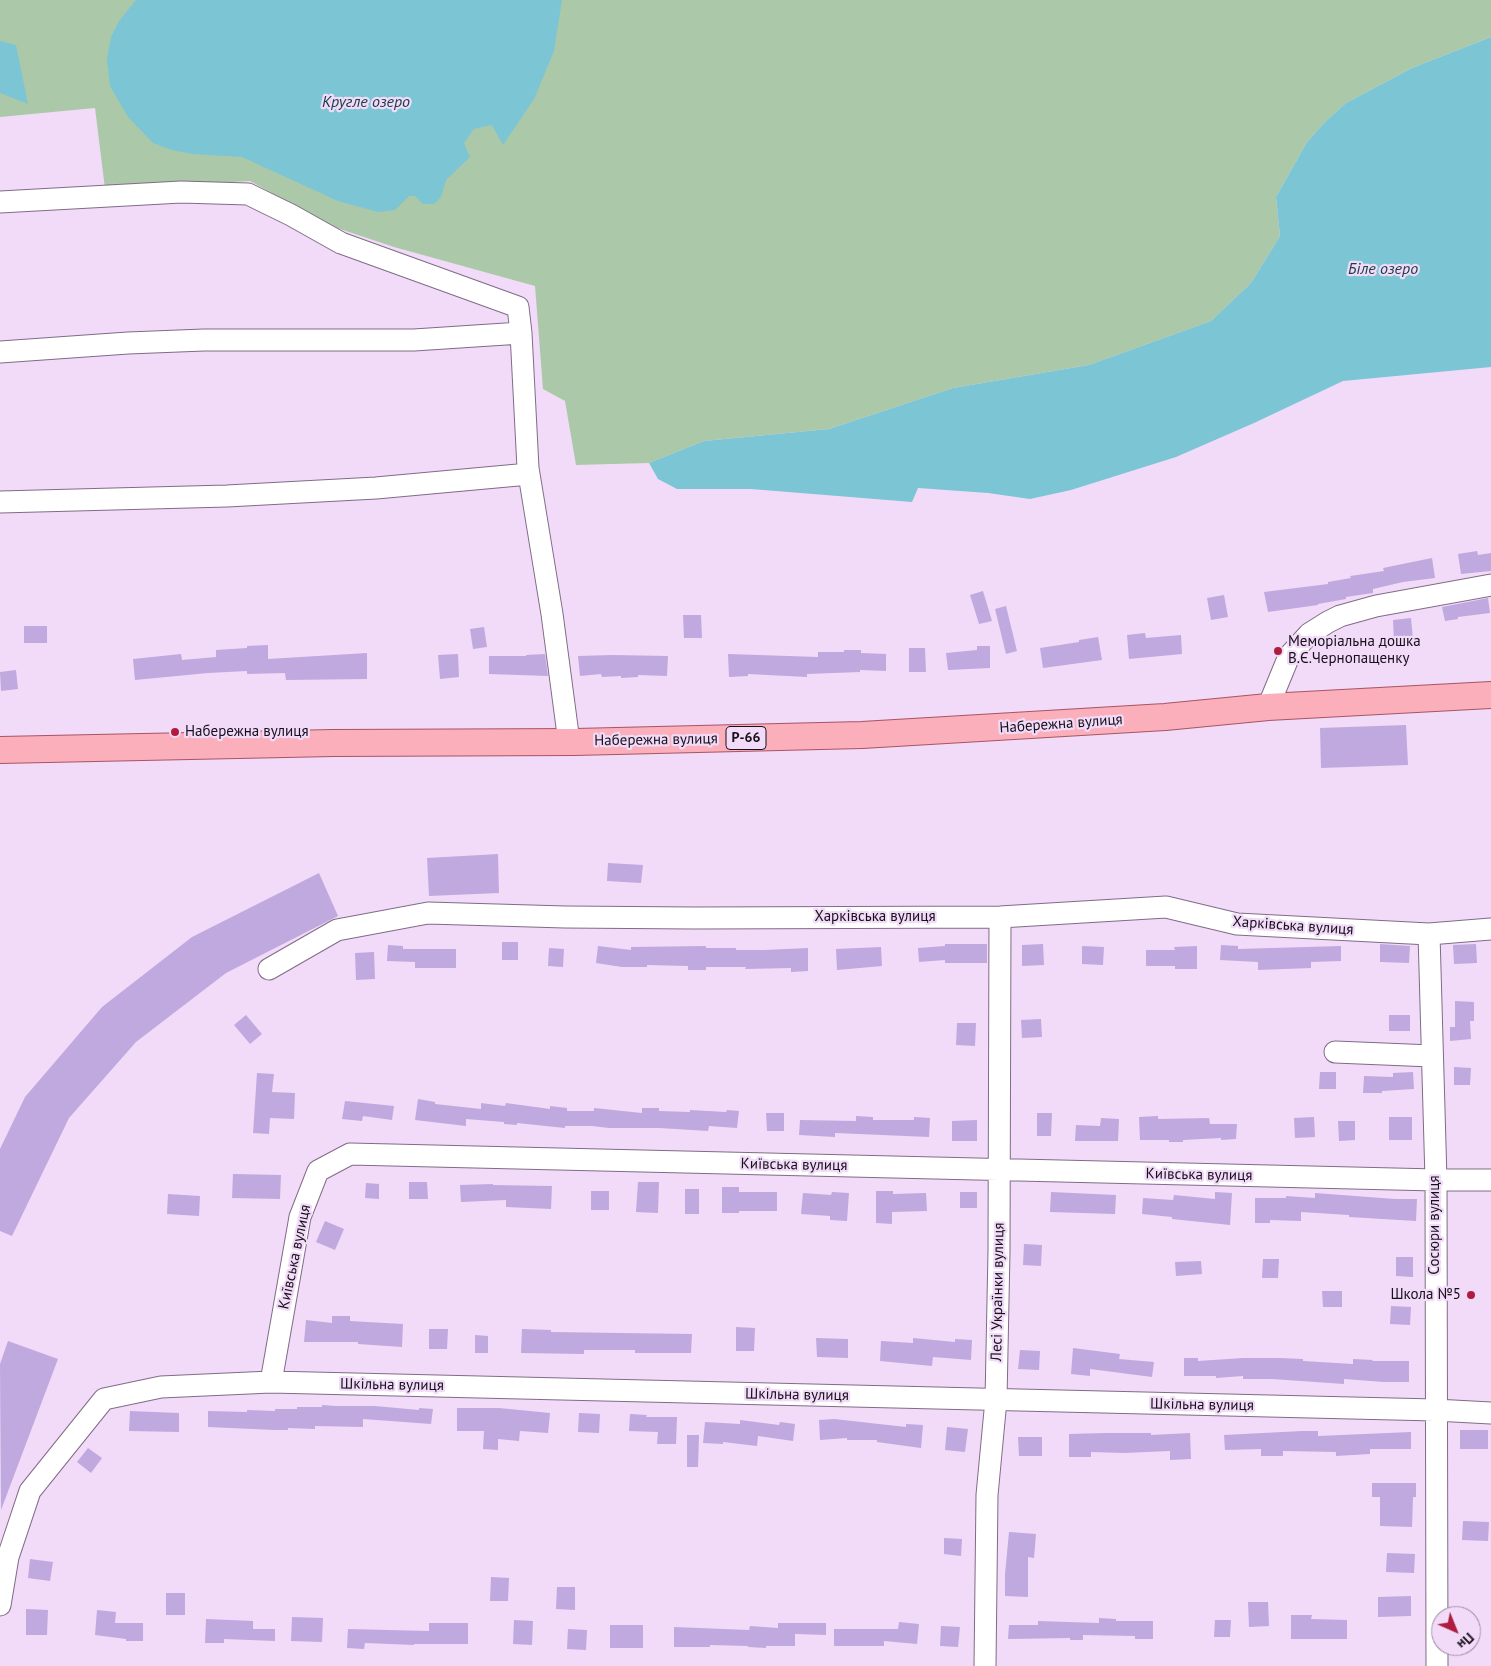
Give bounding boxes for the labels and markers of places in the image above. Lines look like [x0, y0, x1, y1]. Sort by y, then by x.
place label: Меморіальна дошка В.Є.Чернопащенку [1288, 633, 1421, 668]
marker: Меморіальна дошка В.Є.Чернопащенку [1272, 645, 1284, 657]
place label: Набережна вулиця [185, 723, 309, 741]
marker: Набережна вулиця [169, 726, 181, 738]
place label: Школа №5 [1390, 1286, 1461, 1304]
marker: Школа №5 [1465, 1289, 1477, 1301]

